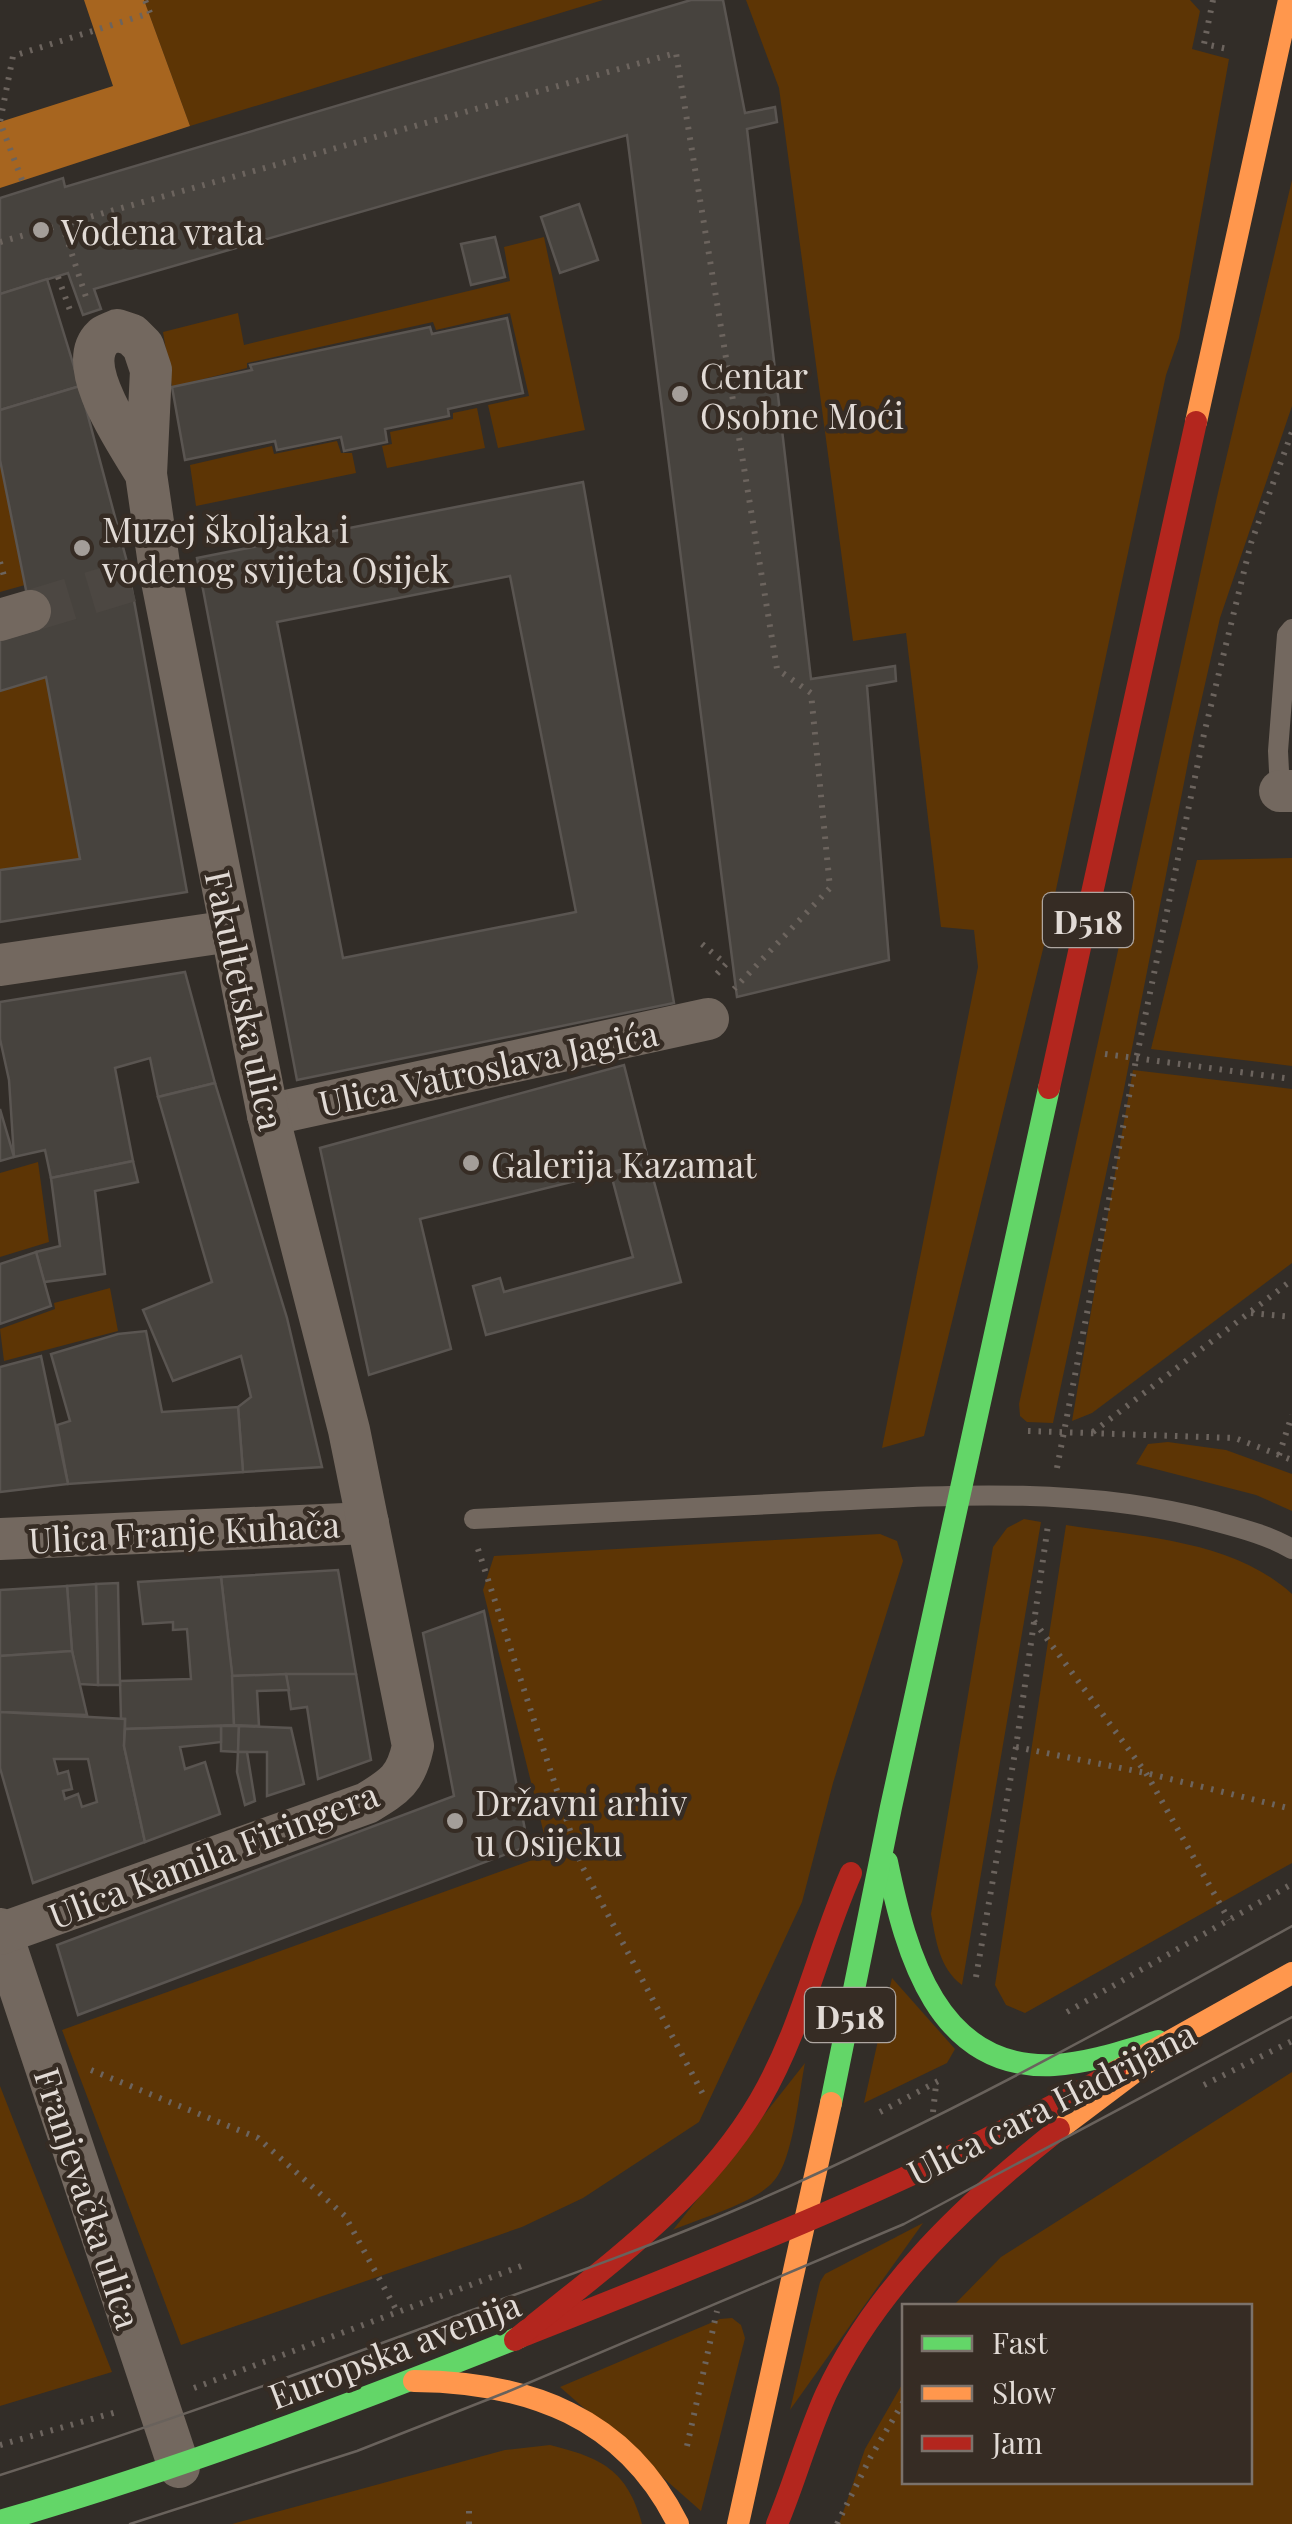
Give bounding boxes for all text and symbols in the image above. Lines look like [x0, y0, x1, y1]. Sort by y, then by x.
place label: Vodena vrata [60, 207, 264, 254]
marker: Vodena vrata [30, 219, 52, 241]
place label: Centar Osobne Moći [700, 351, 904, 438]
marker: Centar Osobne Moći [669, 383, 691, 405]
place label: Muzej školjaka i vodenog svijeta Osijek [101, 505, 450, 592]
marker: Muzej školjaka i vodenog svijeta Osijek [71, 537, 93, 559]
street label: Fakultetska ulica [196, 866, 297, 1135]
road number: D518 [1043, 893, 1133, 947]
street label: Ulica Vatroslava Jagića [314, 1008, 663, 1126]
place label: Galerija Kazamat [491, 1140, 757, 1187]
marker: Galerija Kazamat [460, 1152, 482, 1174]
street label: Ulica Franje Kuhača [27, 1499, 341, 1563]
street label: Ulica Kamila Firingera [42, 1769, 385, 1939]
place label: Državni arhiv u Osijeku [475, 1778, 688, 1865]
marker: Državni arhiv u Osijeku [444, 1810, 466, 1832]
road number: D518 [805, 1988, 895, 2042]
street label: Ulica cara Hadrijana [899, 2009, 1203, 2195]
street label: Franjevačka ulica [25, 2062, 154, 2335]
street label: Europska avenija [261, 2279, 527, 2419]
legend [902, 2304, 1252, 2484]
text: Fast [992, 2322, 1048, 2362]
text: Slow [992, 2372, 1057, 2412]
text: Jam [991, 2422, 1043, 2462]

